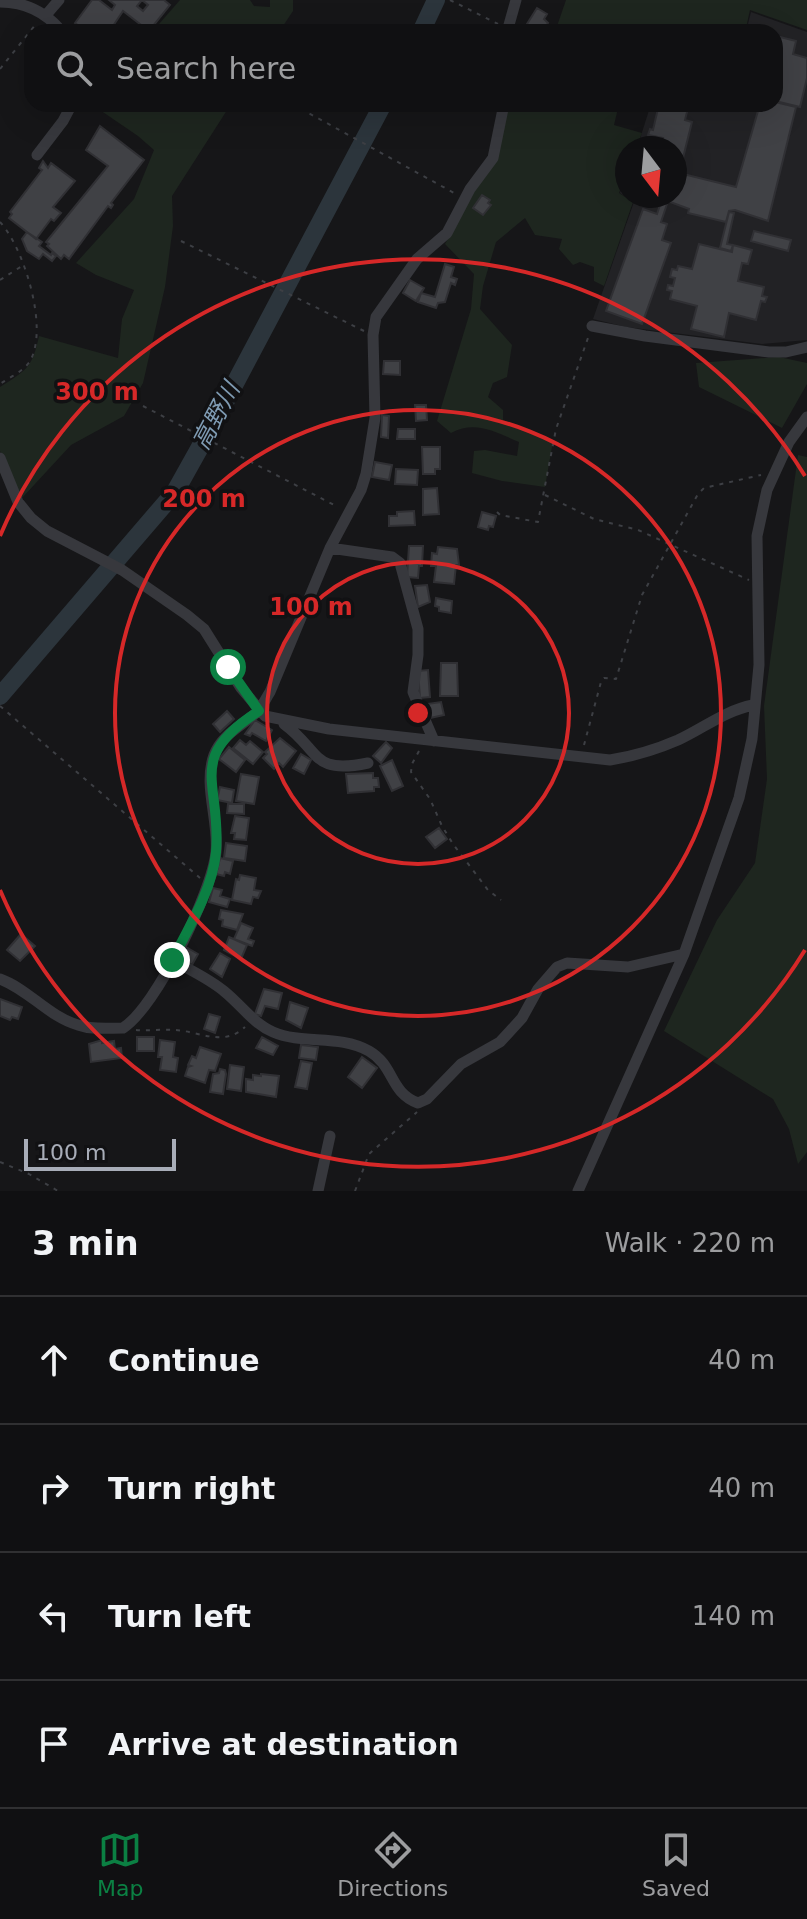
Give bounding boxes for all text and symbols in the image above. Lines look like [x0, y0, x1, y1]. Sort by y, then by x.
search box [24, 24, 783, 112]
icon: search [52, 46, 96, 90]
text: Search here [116, 51, 296, 86]
north arrow [615, 136, 687, 208]
water label: 高野川 [187, 375, 247, 454]
text: 300 m [55, 378, 139, 406]
text: 200 m [162, 485, 246, 513]
text: 100 m [269, 593, 353, 621]
route start [210, 649, 246, 685]
centre of rings [404, 699, 432, 727]
route end [154, 942, 190, 978]
scale bar [24, 1135, 176, 1171]
text: 100 m [36, 1140, 106, 1165]
text: 3 min [32, 1223, 139, 1263]
text: Walk · 220 m [605, 1228, 775, 1258]
icon: ahead [32, 1338, 76, 1382]
text: Continue [108, 1343, 260, 1378]
text: 40 m [708, 1345, 775, 1375]
icon: right [32, 1466, 76, 1510]
text: Turn right [108, 1471, 275, 1506]
text: 40 m [708, 1473, 775, 1503]
icon: left [32, 1594, 76, 1638]
text: Turn left [108, 1599, 251, 1634]
text: 140 m [692, 1601, 775, 1631]
icon: arrive [32, 1722, 76, 1766]
text: Arrive at destination [108, 1727, 459, 1762]
tab: Map [97, 1828, 143, 1901]
tab: Directions [337, 1828, 448, 1901]
tab: Saved [642, 1828, 710, 1901]

